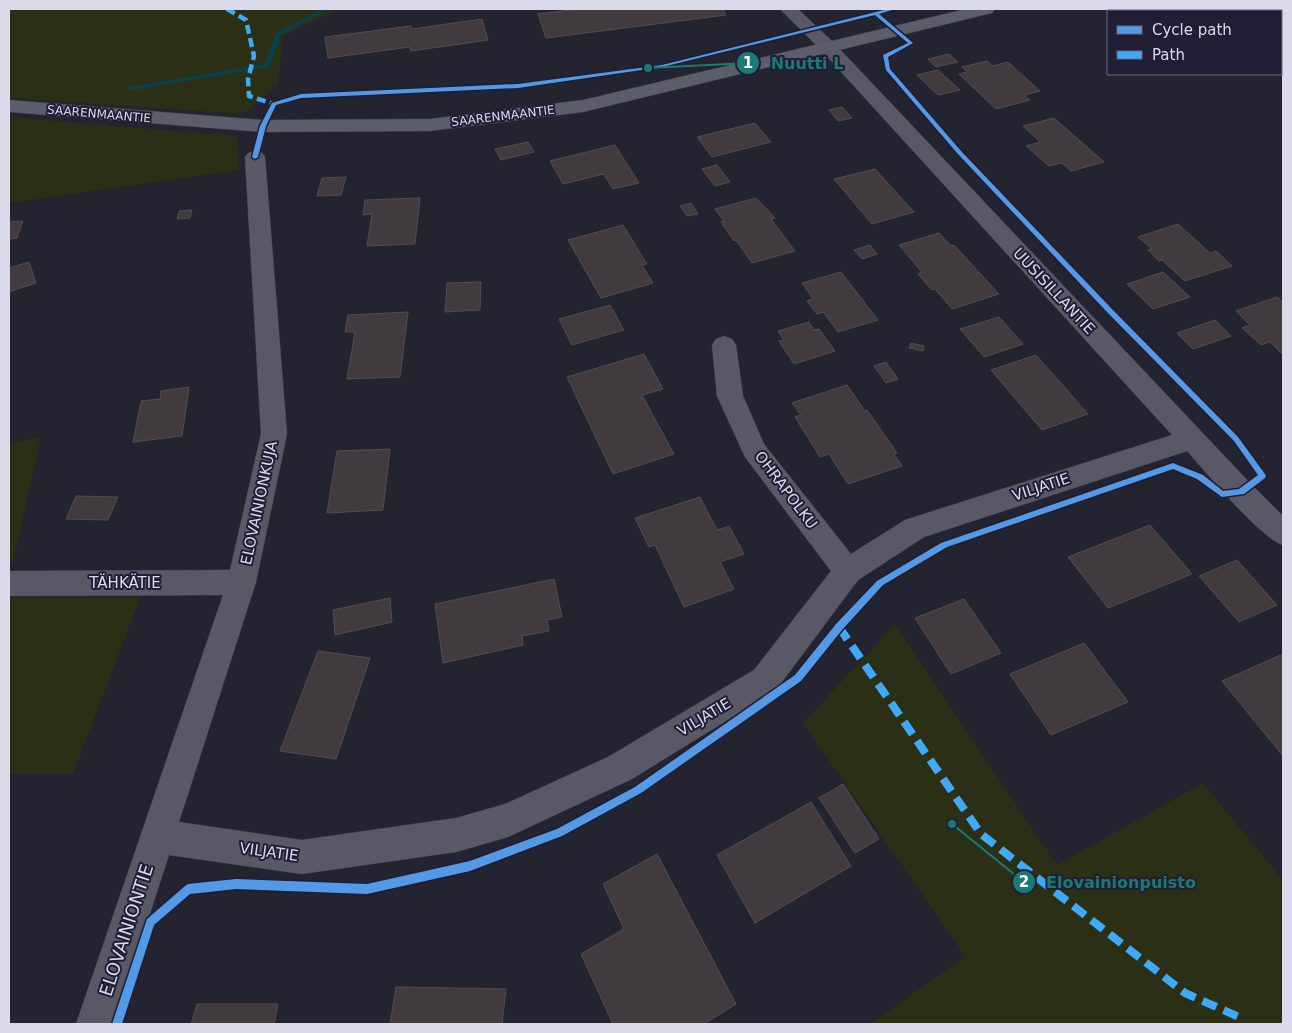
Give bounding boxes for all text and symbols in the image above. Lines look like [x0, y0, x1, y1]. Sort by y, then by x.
legend [1107, 10, 1282, 75]
text: Cycle path [1152, 21, 1232, 39]
text: Path [1152, 46, 1185, 64]
callout: Nuutti L [736, 48, 854, 79]
text: 1 [743, 54, 753, 72]
text: Nuutti L [771, 54, 843, 73]
street label: SAARENMAANTIE [47, 102, 151, 126]
street label: SAARENMAANTIE [451, 103, 555, 129]
street label: UUSISILLANTIE [1009, 244, 1099, 338]
street label: ELOVAINIONKUJA [237, 439, 281, 567]
street label: OHRAPOLKU [751, 448, 821, 532]
street label: VILJATIE [1010, 469, 1072, 505]
street label: TÄHKÄTIE [88, 573, 161, 592]
street label: VILJATIE [674, 694, 734, 740]
street label: VILJATIE [238, 839, 300, 865]
street label: ELOVAINIONTIE [95, 861, 157, 999]
callout: Elovainionpuisto [1011, 866, 1206, 897]
text: 2 [1019, 873, 1029, 891]
text: Elovainionpuisto [1046, 873, 1196, 892]

